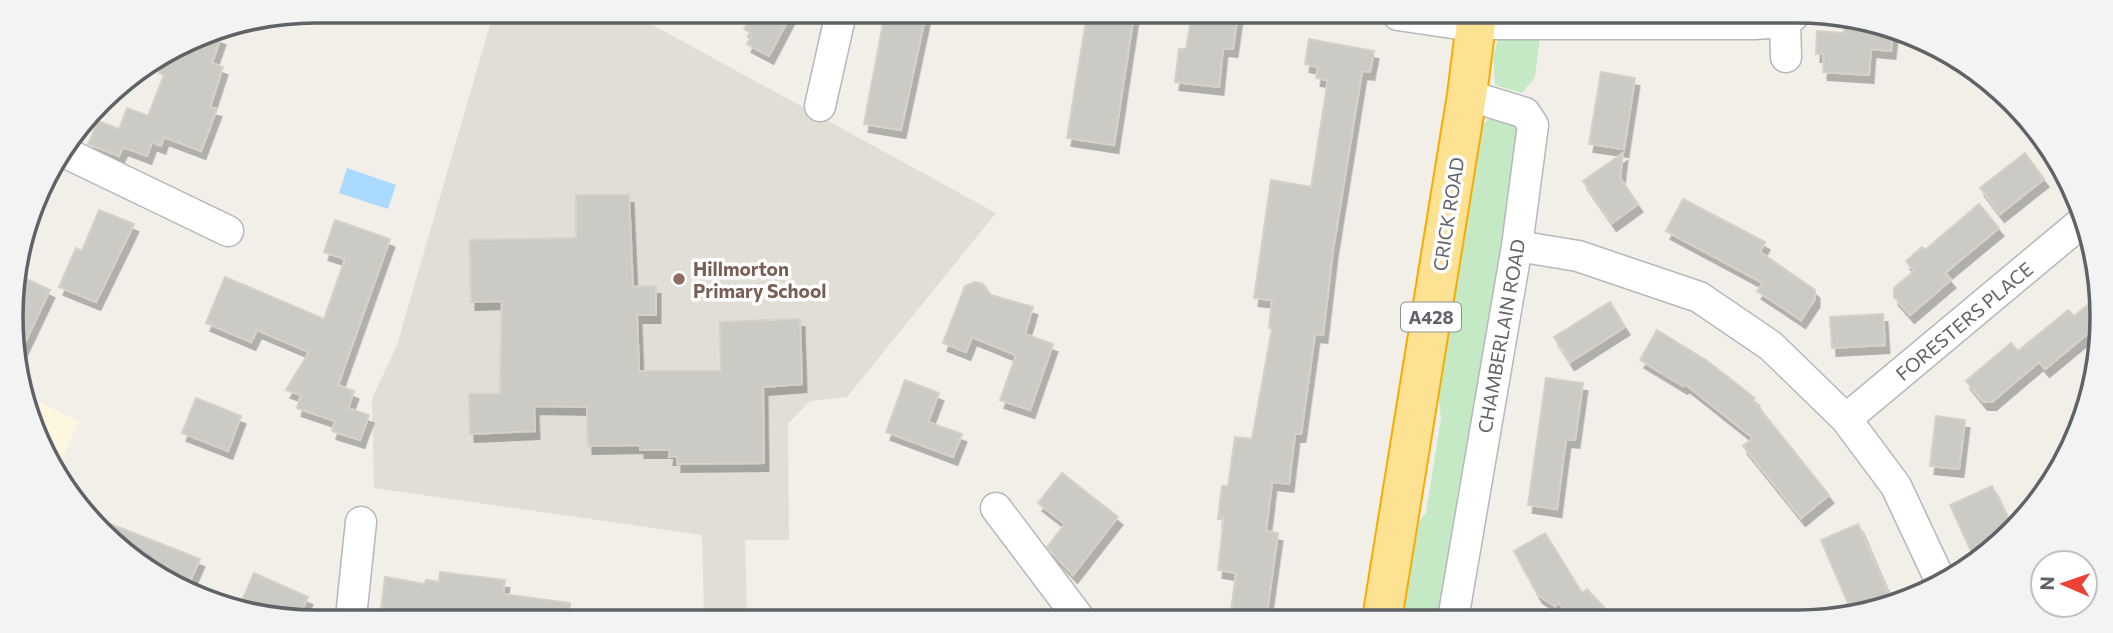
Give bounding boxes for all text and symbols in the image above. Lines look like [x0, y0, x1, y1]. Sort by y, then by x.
street label: CRICK ROAD [1428, 155, 1468, 273]
street label: CHAMBERLAIN ROAD [1473, 237, 1529, 435]
place label: Hillmorton Primary School [693, 257, 826, 302]
street label: FORESTERS PLACE [1891, 257, 2037, 385]
marker: Hillmorton Primary School [671, 271, 687, 287]
road number: A428 [1401, 302, 1461, 332]
north arrow [2029, 549, 2099, 619]
text: N [2035, 576, 2058, 591]

